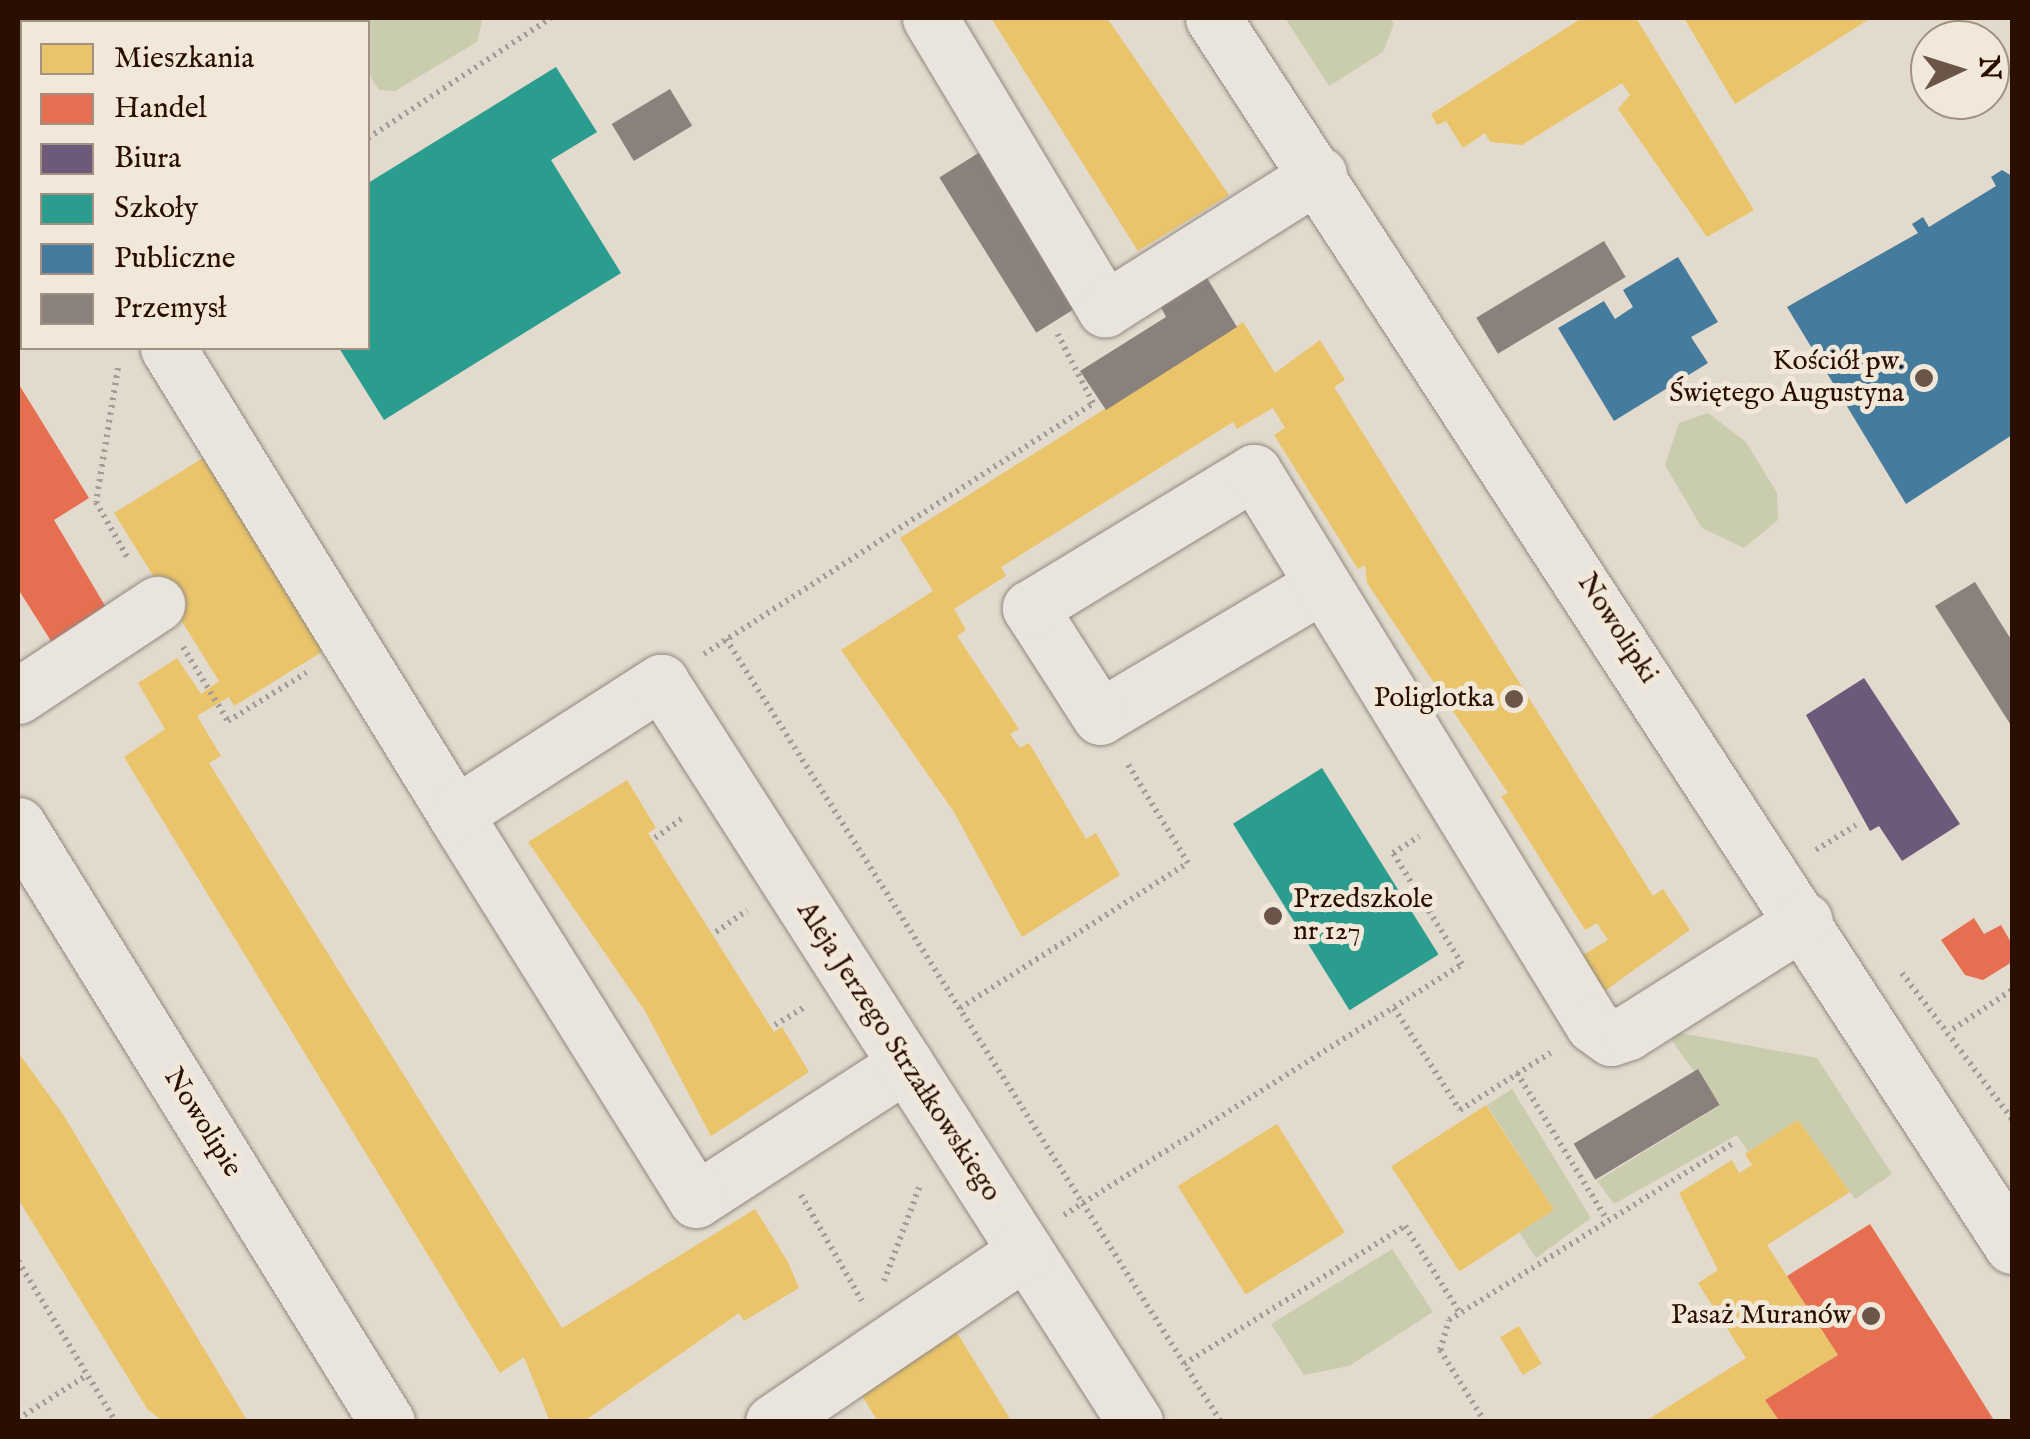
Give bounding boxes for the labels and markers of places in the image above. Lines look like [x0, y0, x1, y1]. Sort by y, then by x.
place label: Kościół pw. Świętego Augustyna [1669, 345, 1904, 411]
marker: Kościół pw. Świętego Augustyna [1913, 367, 1935, 389]
place label: Poliglotka [1374, 682, 1494, 716]
marker: Poliglotka [1503, 688, 1525, 710]
place label: Przedszkole nr 127 [1293, 883, 1433, 949]
marker: Przedszkole nr 127 [1262, 905, 1284, 927]
place label: Pasaż Muranów [1671, 1299, 1851, 1333]
marker: Pasaż Muranów [1860, 1305, 1882, 1327]

